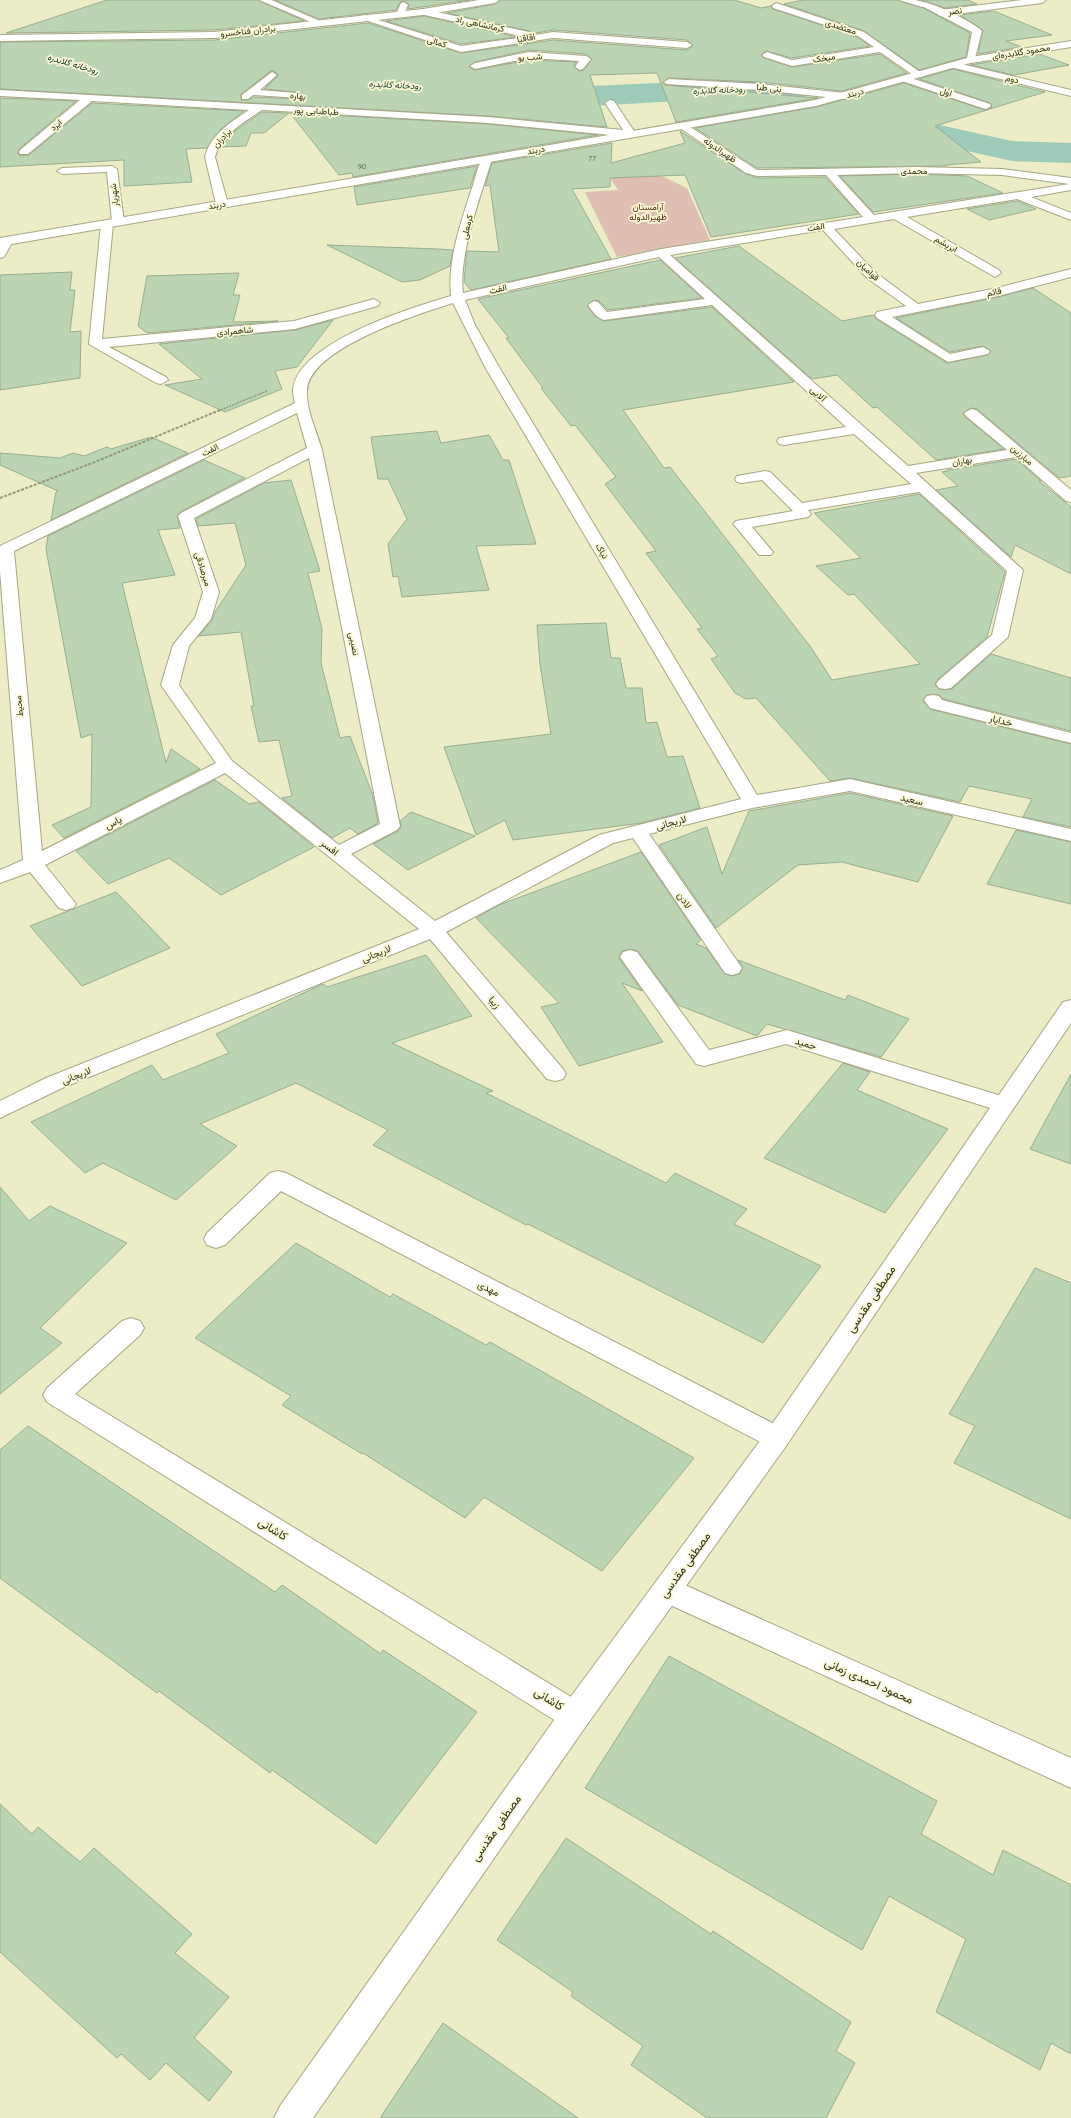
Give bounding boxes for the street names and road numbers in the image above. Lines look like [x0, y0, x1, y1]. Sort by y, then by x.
street label: نصر [946, 4, 963, 18]
street label: کرمانشاهی راد [454, 13, 506, 35]
street label: معتضدی [824, 16, 858, 37]
street label: برادران فناخسرو [220, 22, 277, 40]
street label: اقاقیا [516, 31, 536, 45]
street label: کمالی [426, 33, 448, 50]
street label: محمود گلابدره‌ای [991, 41, 1051, 63]
street label: شب بو [517, 50, 543, 64]
street label: میخک [812, 50, 836, 65]
street label: دوم [1004, 72, 1020, 86]
street label: بنی طبا [756, 81, 782, 94]
street label: اول [938, 84, 954, 100]
street label: دربند [845, 85, 865, 101]
street label: بهاره [289, 89, 307, 103]
street label: طباطبایی پور [292, 104, 339, 118]
street label: ایزد [47, 116, 65, 134]
street label: برادران [210, 125, 234, 150]
street label: ظهیرالدوله [701, 135, 739, 166]
street label: دربند [526, 143, 546, 157]
street label: محمدی [900, 165, 928, 176]
street label: شهریار [107, 183, 121, 208]
street label: دربند [207, 198, 227, 212]
street label: کرمعلی [458, 213, 476, 241]
street label: الفت [806, 220, 825, 233]
street label: ابریشم [932, 233, 960, 255]
street label: قوامیان [854, 257, 882, 283]
street label: الفت [488, 281, 508, 296]
street label: قائم [985, 285, 1003, 299]
street label: شاهمرادی [216, 323, 254, 339]
street label: آلایی [808, 384, 829, 404]
street label: الفت [199, 441, 220, 458]
street label: مبارزین [1008, 442, 1036, 468]
street label: بهاران [951, 453, 973, 469]
street label: نیاک [594, 541, 612, 561]
street label: میرصادقی [192, 550, 214, 588]
street label: نصیبی [347, 631, 362, 657]
street label: محیط [12, 695, 25, 717]
street label: خدایار [987, 711, 1014, 730]
street label: سعید [899, 791, 924, 808]
street label: لاریجانی [654, 812, 688, 833]
street label: یاس [102, 813, 124, 832]
street label: افسر [317, 836, 341, 858]
street label: لادن [674, 889, 695, 911]
street label: لاریجانی [359, 942, 393, 965]
street label: زیبا [486, 993, 504, 1011]
street label: حمید [794, 1034, 818, 1053]
street label: لاریجانی [59, 1064, 93, 1087]
street label: مصطفی مقدسی [843, 1262, 899, 1336]
street label: مهدی [476, 1278, 502, 1299]
street label: کاشانی [255, 1514, 291, 1544]
street label: مصطفی مقدسی [656, 1529, 714, 1601]
street label: محمود احمدی زمانی [822, 1654, 916, 1708]
street label: کاشانی [531, 1684, 567, 1714]
street label: مصطفی مقدسی [467, 1792, 525, 1864]

